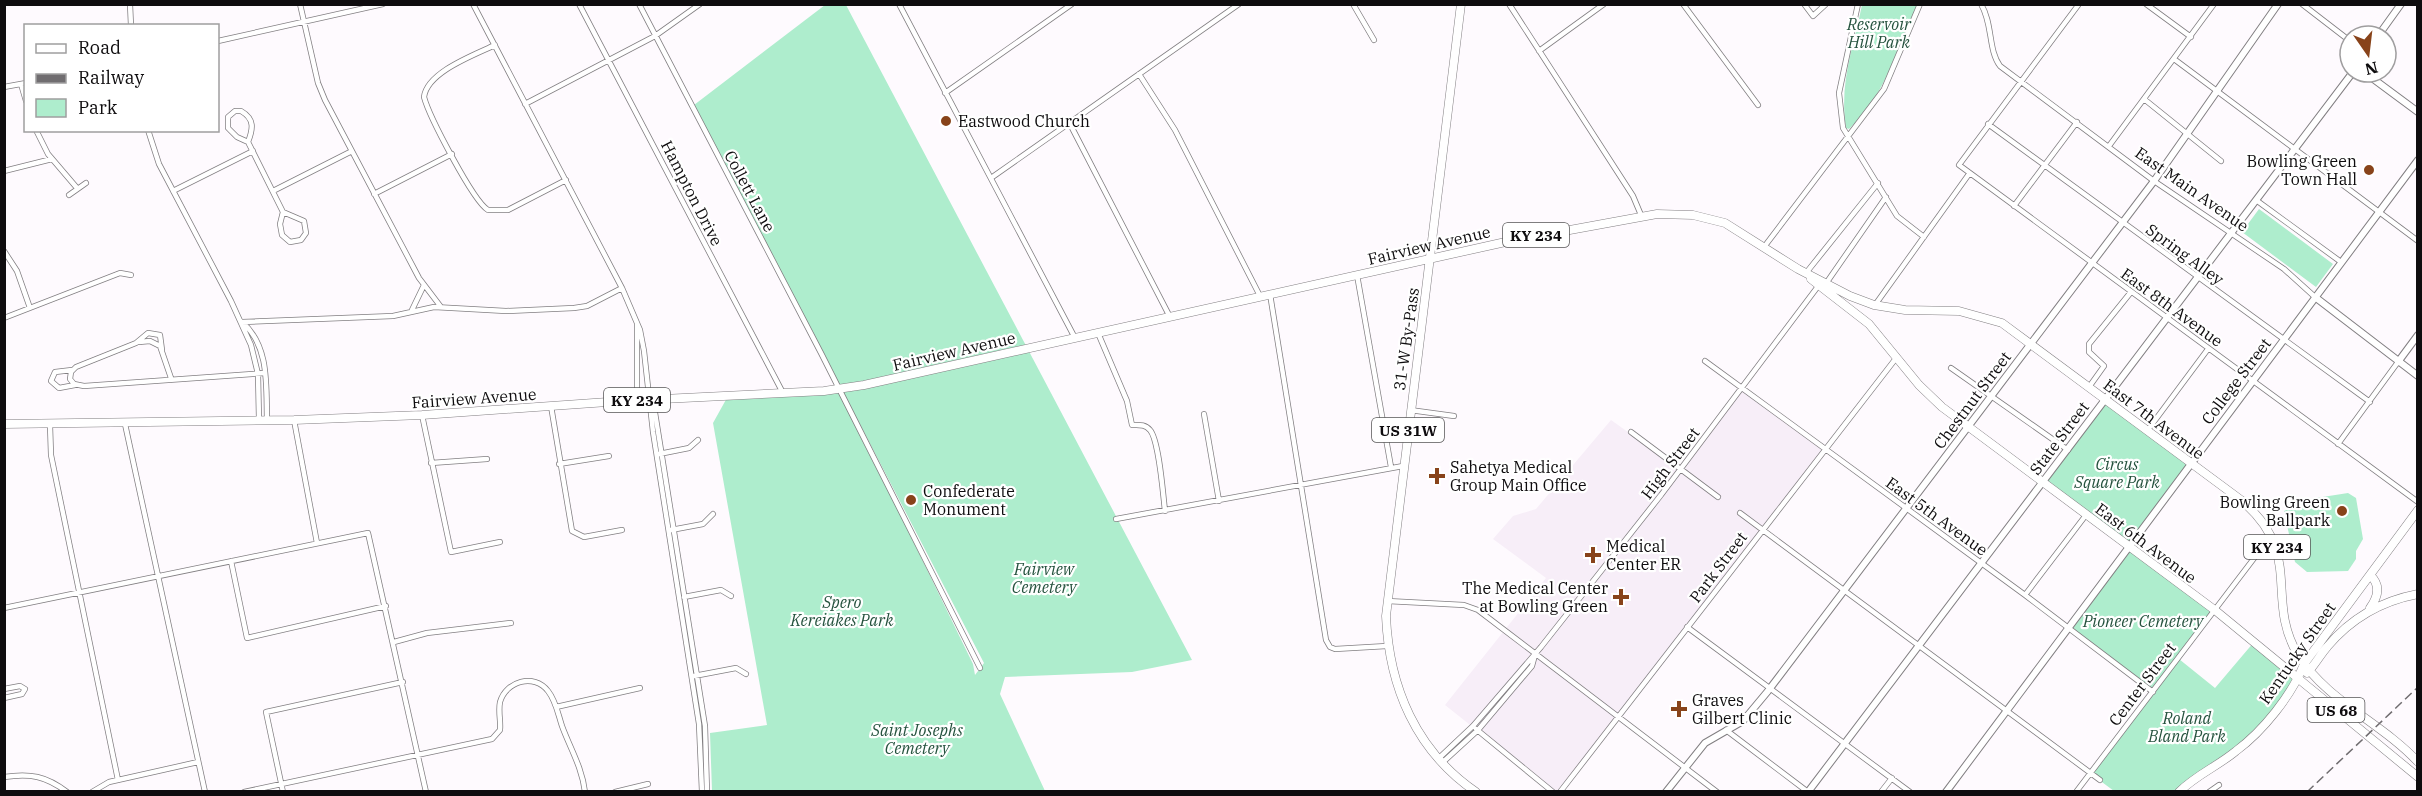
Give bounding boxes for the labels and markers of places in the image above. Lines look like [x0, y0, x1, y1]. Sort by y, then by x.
place label: Eastwood Church [958, 111, 1090, 131]
marker: Eastwood Church [939, 114, 953, 128]
place label: Bowling Green Town Hall [2246, 151, 2357, 189]
marker: Bowling Green Town Hall [2362, 163, 2376, 177]
place label: Sahetya Medical Group Main Office [1450, 457, 1586, 495]
marker: Sahetya Medical Group Main Office [1428, 467, 1446, 485]
place label: Confederate Monument [923, 481, 1015, 519]
place label: Bowling Green Ballpark [2219, 492, 2331, 530]
marker: Confederate Monument [904, 493, 918, 507]
marker: Bowling Green Ballpark [2335, 504, 2349, 518]
place label: Medical Center ER [1606, 536, 1681, 574]
marker: Medical Center ER [1584, 546, 1602, 564]
place label: The Medical Center at Bowling Green [1462, 578, 1608, 616]
marker: The Medical Center at Bowling Green [1612, 588, 1630, 606]
place label: Graves Gilbert Clinic [1692, 690, 1792, 728]
marker: Graves Gilbert Clinic [1670, 700, 1688, 718]

